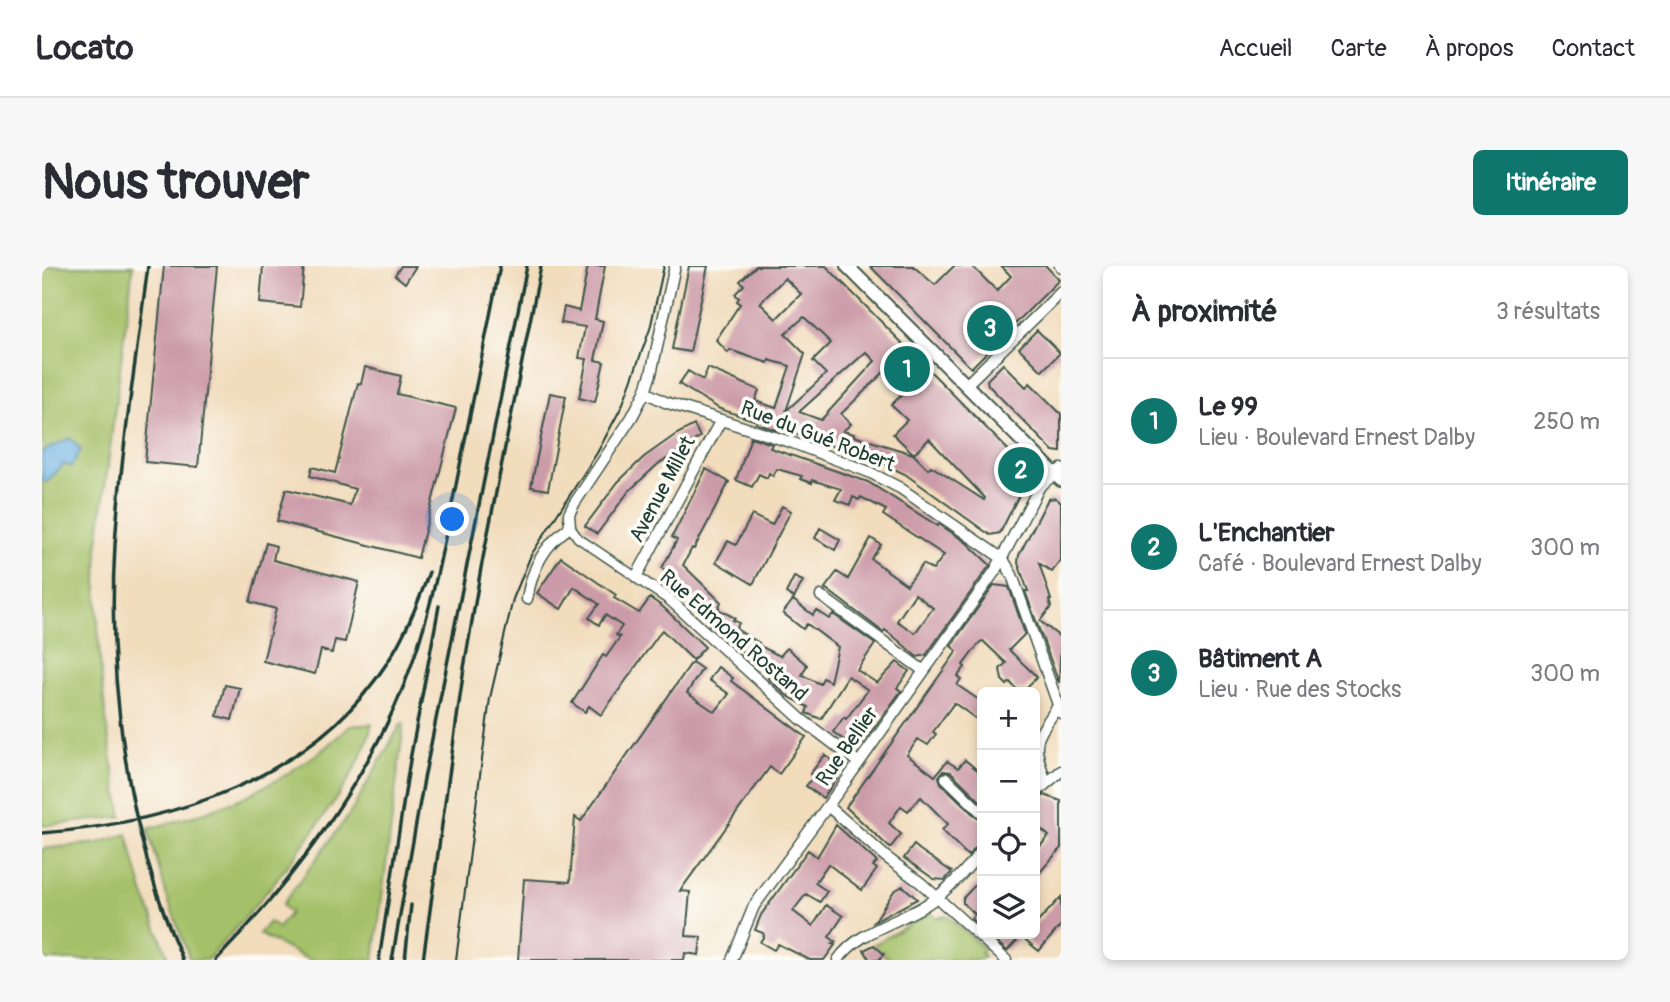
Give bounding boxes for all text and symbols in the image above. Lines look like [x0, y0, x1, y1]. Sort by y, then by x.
text: Locato [35, 28, 133, 69]
text: Accueil [1219, 34, 1293, 63]
text: Carte [1331, 34, 1387, 63]
text: À propos [1425, 34, 1514, 63]
text: Contact [1552, 34, 1635, 63]
button: Itinéraire [1473, 150, 1628, 215]
text: Nous trouver [42, 152, 310, 213]
text: À proximité [1131, 293, 1277, 330]
text: 3 résultats [1496, 297, 1600, 326]
pin: 3 [967, 302, 1013, 354]
pin: 1 [884, 343, 930, 395]
text: Le 99 [1198, 391, 1258, 423]
street label: Rue du Gué Robert [737, 395, 899, 479]
text: 1 [1150, 407, 1159, 436]
text: 250 m [1534, 407, 1600, 436]
text: Lieu · Boulevard Ernest Dalby [1198, 423, 1475, 452]
street label: Avenue Millet [623, 431, 702, 547]
pin: 2 [998, 444, 1044, 496]
your location [435, 502, 469, 536]
text: L'Enchantier [1198, 517, 1334, 549]
text: 2 [1148, 533, 1160, 562]
text: 300 m [1530, 533, 1600, 562]
text: Café · Boulevard Ernest Dalby [1198, 549, 1481, 578]
street label: Rue Edmond Rostand [654, 564, 813, 707]
text: Bâtiment A [1198, 643, 1322, 675]
text: 3 [1148, 659, 1160, 688]
text: 300 m [1530, 659, 1600, 688]
text: Lieu · Rue des Stocks [1198, 675, 1401, 704]
map controls [977, 687, 1040, 939]
button: + [977, 687, 1040, 750]
street label: Rue Bellier [810, 701, 885, 791]
button: − [977, 750, 1040, 813]
button: locate [977, 813, 1040, 876]
button: layers [977, 876, 1040, 939]

